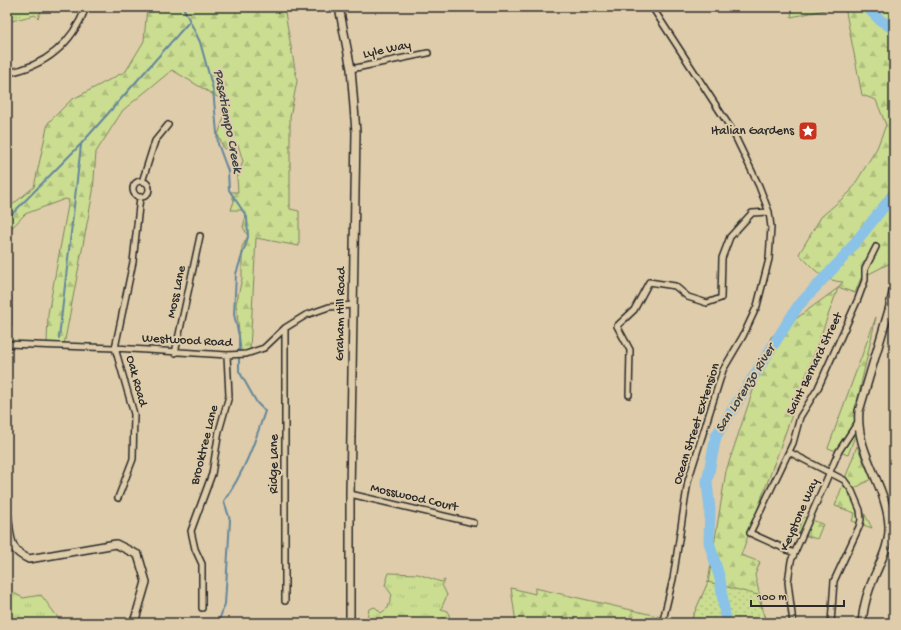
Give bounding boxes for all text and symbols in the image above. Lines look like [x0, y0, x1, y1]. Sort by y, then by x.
street label: Lyle Way [362, 38, 413, 62]
water label: Pasatiempo Creek [209, 68, 246, 176]
place icon: Italian Gardens [797, 120, 819, 142]
place label: Italian Gardens [711, 124, 795, 139]
street label: Moss Lane [164, 264, 190, 320]
street label: Graham Hill Road [333, 266, 349, 361]
street label: Saint Bernard Street [784, 309, 847, 418]
street label: Westwood Road [141, 331, 234, 351]
water label: San Lorenzo River [712, 339, 782, 436]
street label: Oak Road [122, 354, 150, 410]
street label: Ocean Street Extension [670, 361, 724, 487]
street label: Brooktree Lane [188, 403, 222, 487]
street label: Ridge Lane [267, 434, 282, 494]
street label: Keystone Way [777, 476, 823, 554]
street label: Mosswood Court [369, 481, 461, 516]
scale bar [751, 582, 844, 608]
text: 100 m [756, 591, 787, 605]

